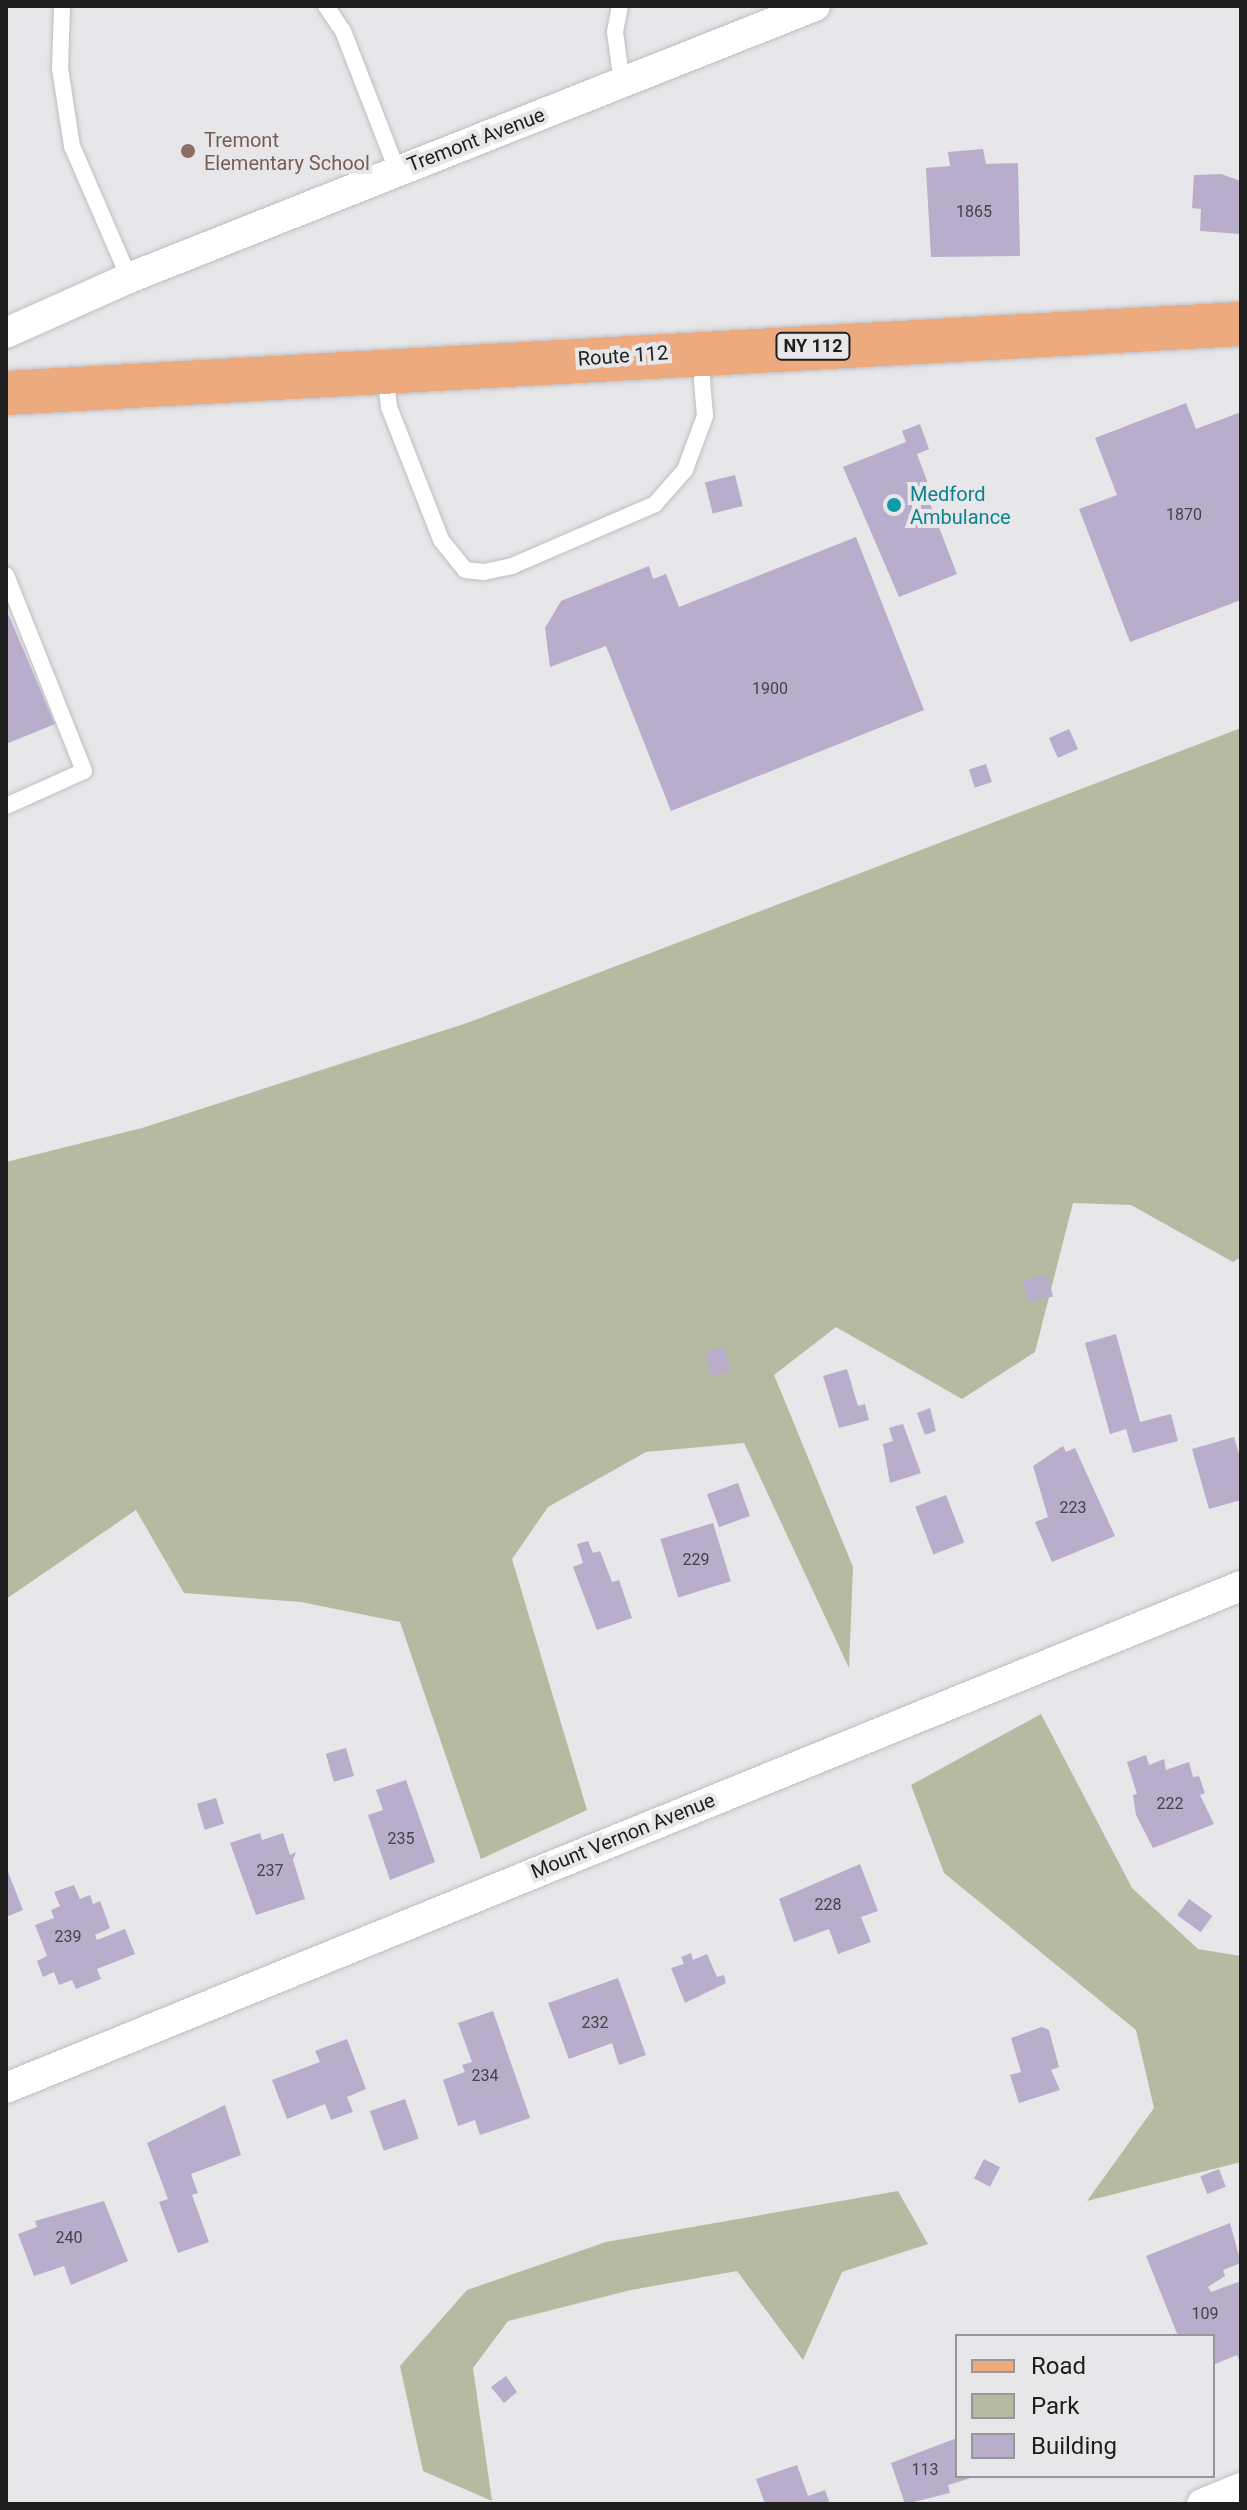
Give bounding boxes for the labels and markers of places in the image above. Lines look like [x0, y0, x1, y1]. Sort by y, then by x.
place label: Tremont Elementary School [204, 128, 370, 175]
marker: Tremont Elementary School [179, 142, 197, 160]
place label: Medford Ambulance [910, 482, 1011, 529]
marker: Medford Ambulance [885, 496, 903, 514]

